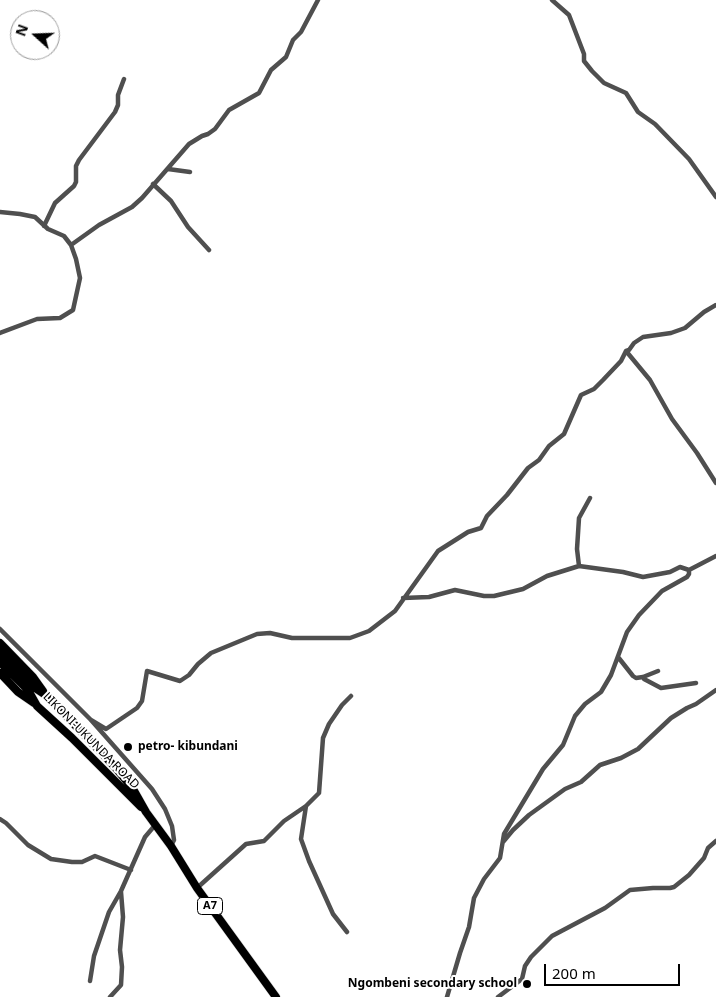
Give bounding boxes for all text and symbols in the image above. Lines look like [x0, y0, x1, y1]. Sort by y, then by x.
north arrow [10, 10, 60, 60]
text: N [10, 21, 32, 39]
street label: LIKONI-UKUNDA ROAD [40, 690, 142, 792]
place label: petro- kibundani [138, 740, 238, 754]
marker: petro- kibundani [122, 741, 134, 753]
road number: A7 [198, 898, 222, 914]
scale bar [546, 954, 682, 986]
text: 200 m [552, 963, 596, 983]
place label: Ngombeni secondary school [348, 977, 517, 991]
marker: Ngombeni secondary school [521, 978, 533, 990]

